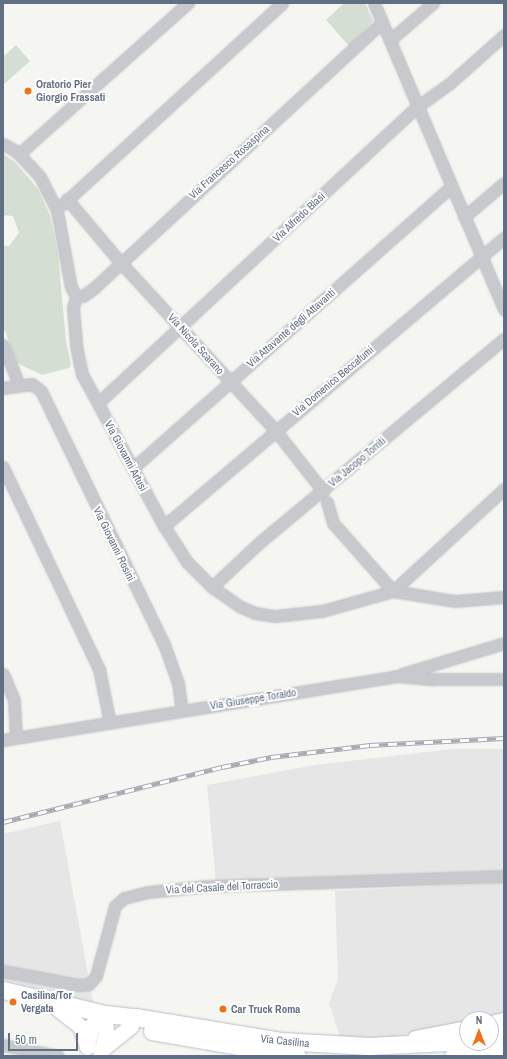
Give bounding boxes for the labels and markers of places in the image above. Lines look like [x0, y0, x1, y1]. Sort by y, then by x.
place label: Oratorio Pier Giorgio Frassati [36, 78, 105, 104]
marker: Oratorio Pier Giorgio Frassati [23, 86, 33, 96]
place label: Casilina/Tor Vergata [21, 989, 72, 1015]
marker: Casilina/Tor Vergata [8, 997, 18, 1007]
place label: Car Truck Roma [231, 1002, 300, 1016]
marker: Car Truck Roma [218, 1004, 228, 1014]

